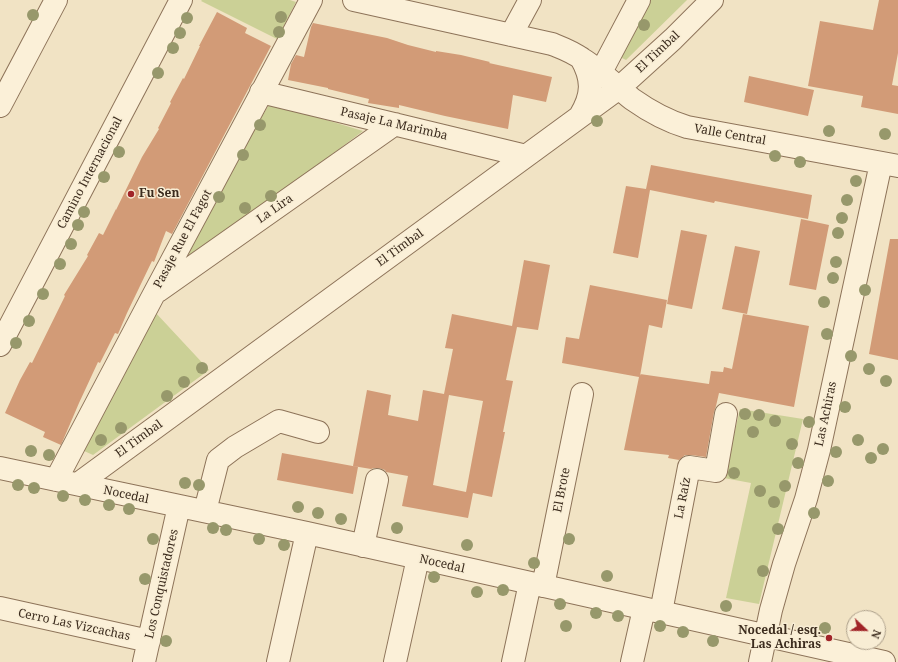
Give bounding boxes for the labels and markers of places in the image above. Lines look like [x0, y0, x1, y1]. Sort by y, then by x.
place label: Fu Sen [139, 187, 179, 201]
marker: Fu Sen [126, 189, 136, 199]
place label: Nocedal / esq. Las Achiras [738, 624, 821, 652]
marker: Nocedal / esq. Las Achiras [824, 633, 834, 643]

